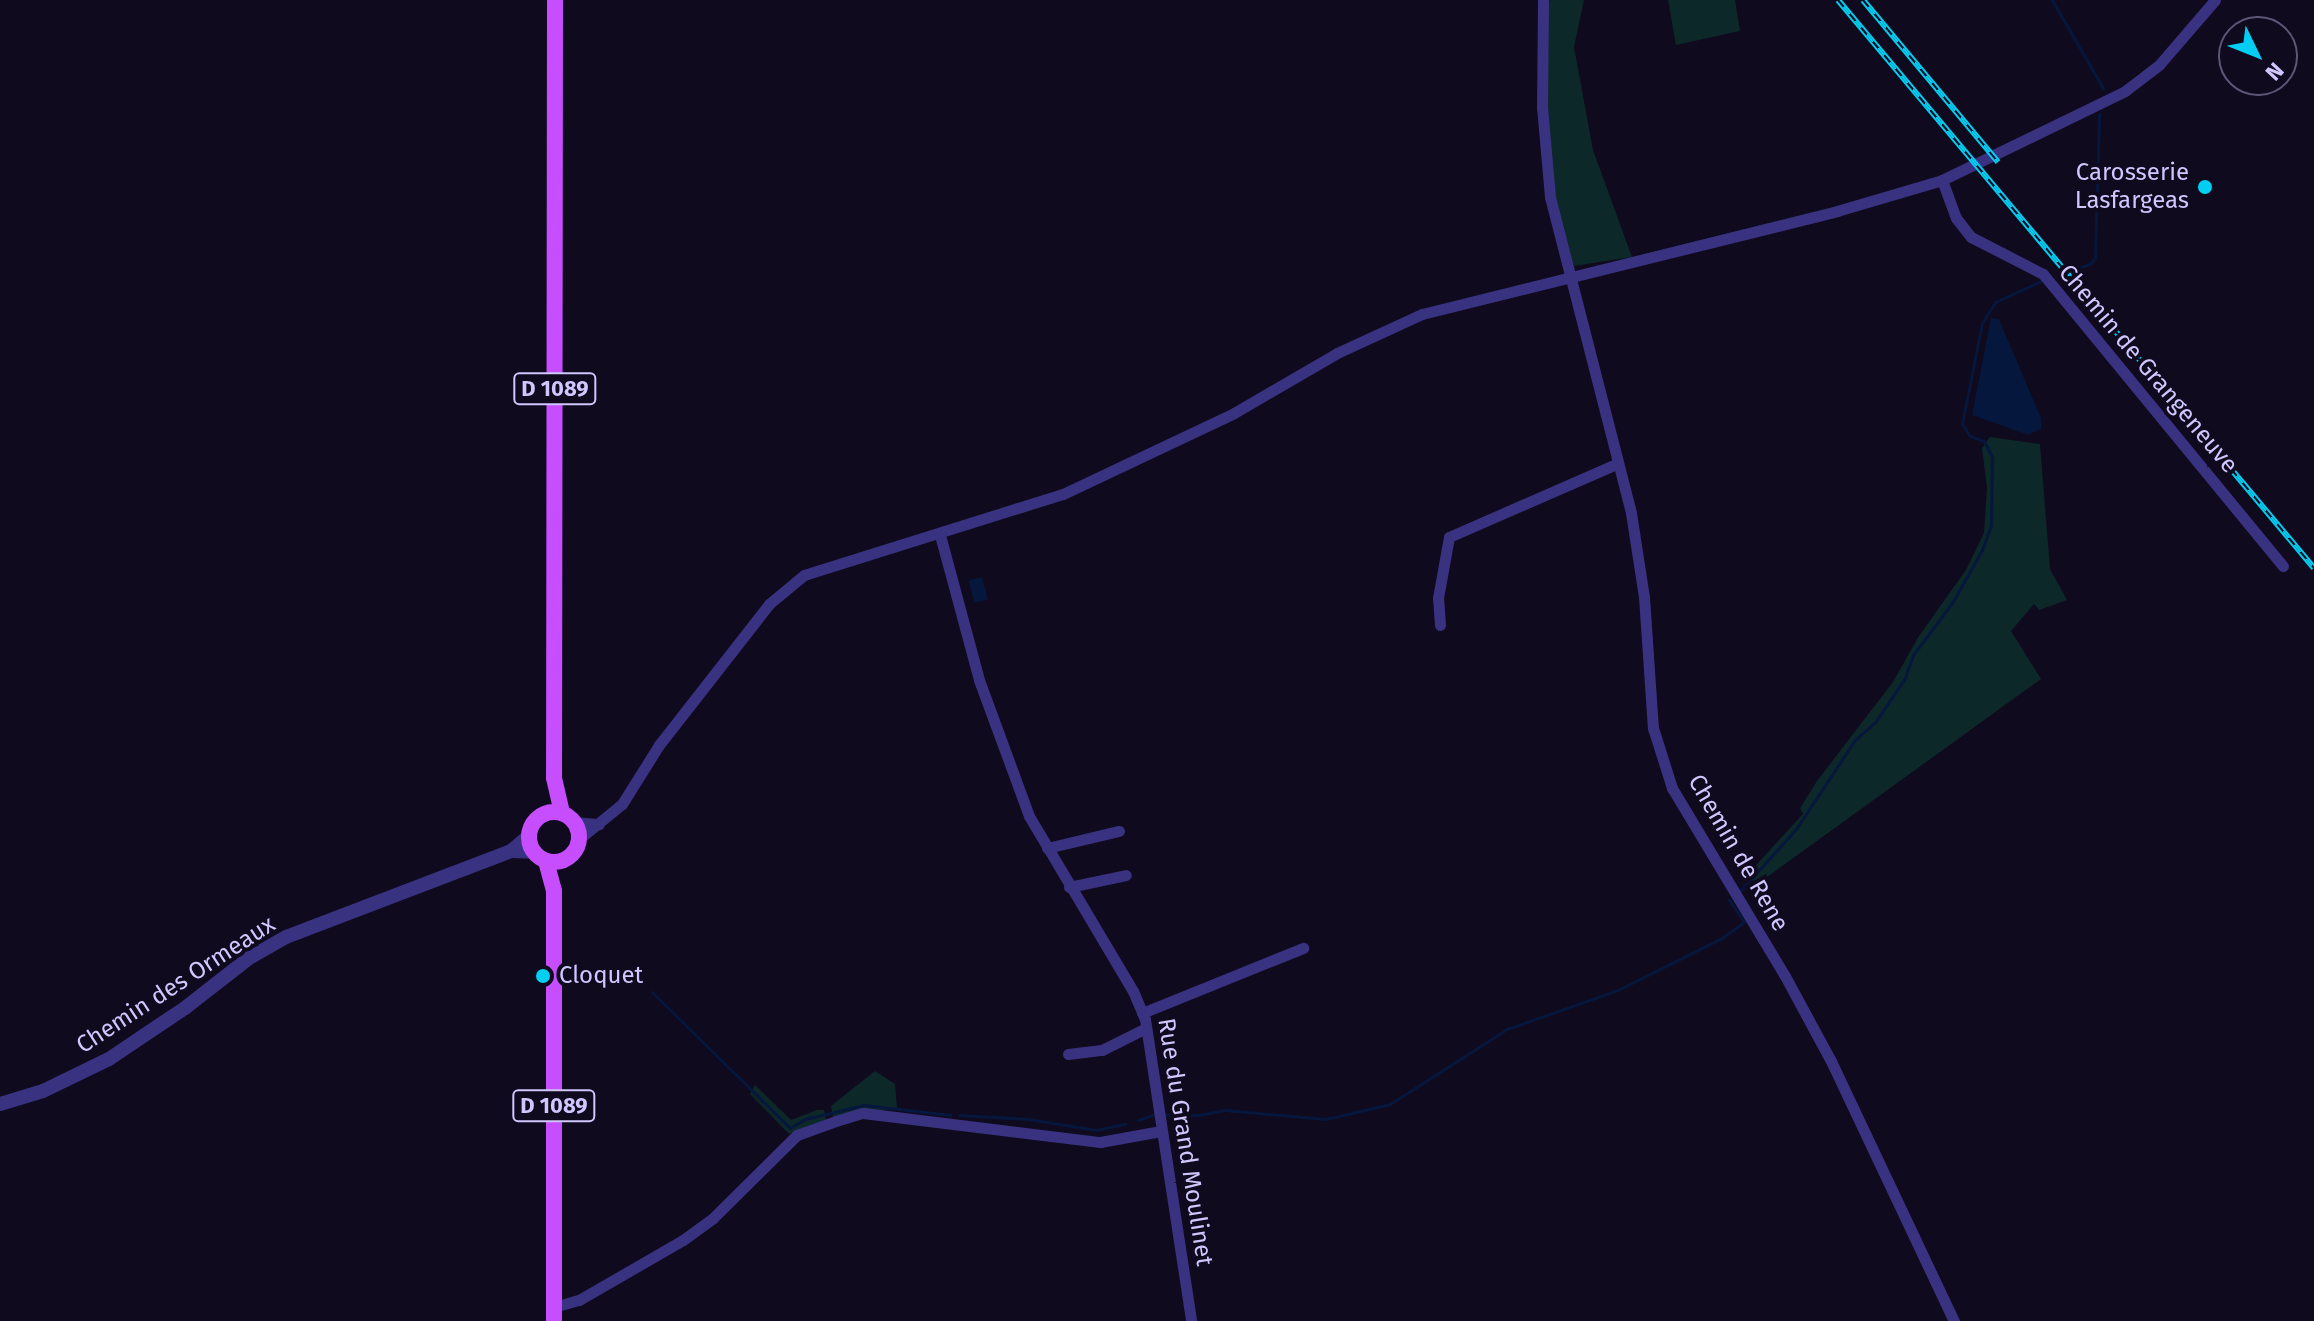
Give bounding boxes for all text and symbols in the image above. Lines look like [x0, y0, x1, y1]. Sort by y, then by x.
north arrow [2218, 16, 2298, 96]
text: N [2260, 57, 2289, 86]
place label: Carosserie Lasfargeas [2075, 159, 2189, 215]
marker: Carosserie Lasfargeas [2196, 178, 2214, 196]
street label: Chemin de Grangeneuve [2052, 259, 2244, 479]
road number: D 1089 [513, 371, 597, 407]
street label: Chemin de Rene [1681, 769, 1795, 937]
street label: Chemin des Ormeaux [71, 910, 281, 1060]
place label: Cloquet [559, 962, 643, 990]
marker: Cloquet [534, 967, 552, 985]
street label: Rue du Grand Moulinet [1151, 1016, 1219, 1268]
road number: D 1089 [512, 1088, 596, 1124]

